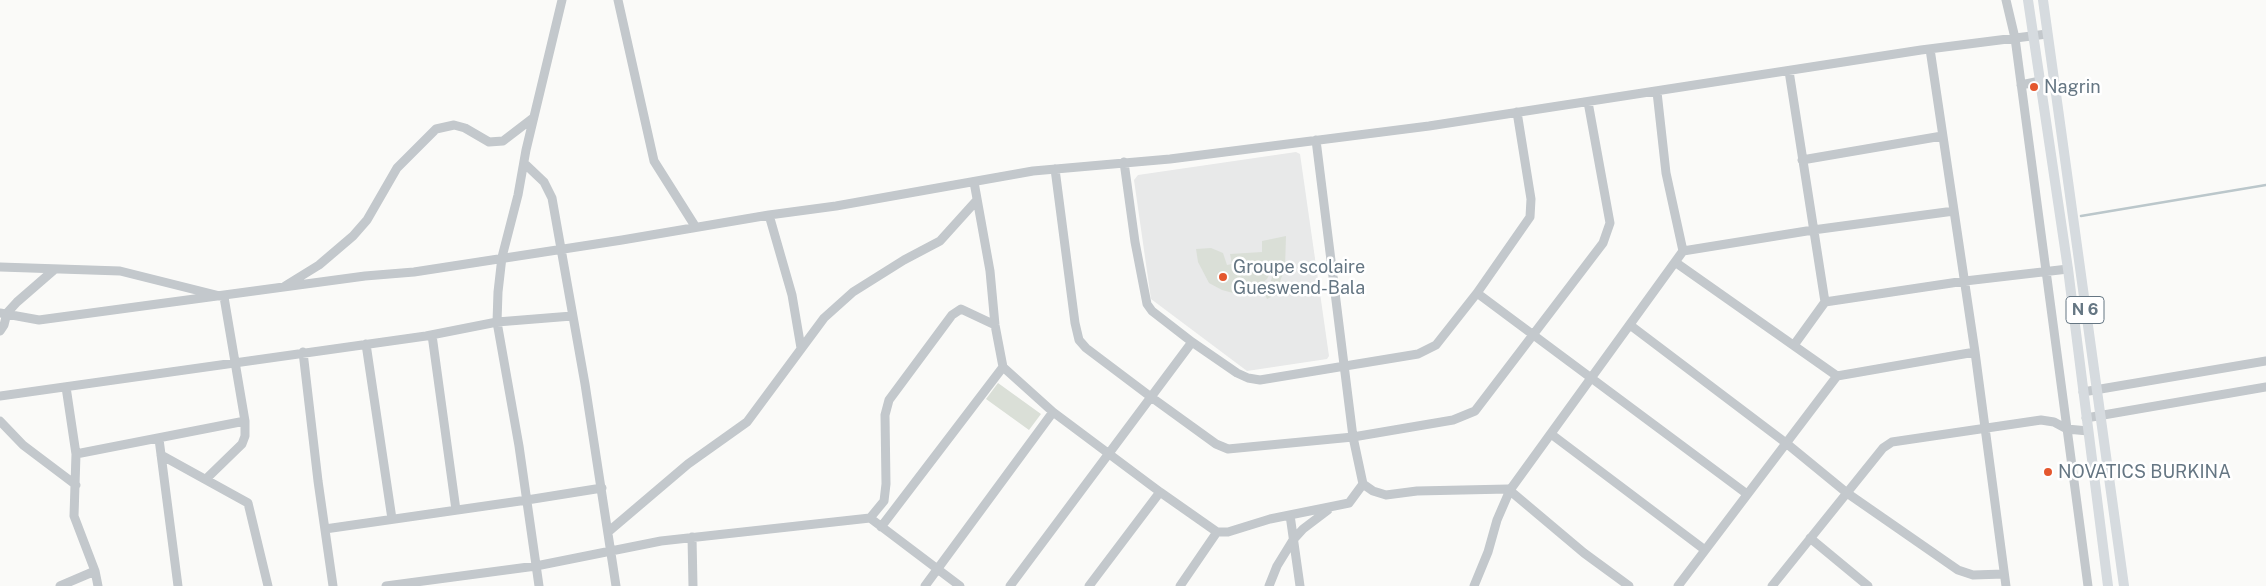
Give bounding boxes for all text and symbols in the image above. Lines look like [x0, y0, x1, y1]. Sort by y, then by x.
place label: Nagrin [2044, 76, 2101, 98]
marker: Nagrin [2028, 81, 2040, 93]
place label: Groupe scolaire Gueswend-Bala [1233, 256, 1365, 298]
marker: Groupe scolaire Gueswend-Bala [1217, 271, 1229, 283]
road number: N 6 [2066, 296, 2104, 324]
place label: NOVATICS BURKINA [2058, 461, 2231, 483]
marker: NOVATICS BURKINA [2042, 466, 2054, 478]

